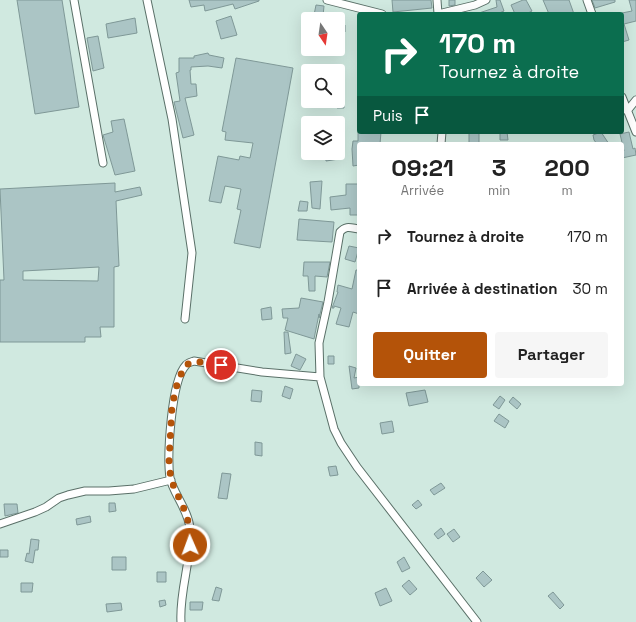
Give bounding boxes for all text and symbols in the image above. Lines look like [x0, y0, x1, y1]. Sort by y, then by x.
north arrow [301, 12, 345, 56]
map controls [301, 12, 345, 160]
text: 170 m [439, 25, 516, 61]
icon: right [373, 28, 425, 80]
text: Tournez à droite [439, 60, 579, 83]
button: search [301, 64, 345, 108]
icon: arrive [411, 104, 433, 126]
text: Puis [373, 106, 403, 125]
button: layers [301, 116, 345, 160]
text: 09:21 [391, 152, 454, 183]
text: 3 [492, 152, 506, 183]
text: 200 [544, 152, 590, 183]
text: Arrivée [401, 182, 444, 199]
text: min [488, 182, 510, 199]
text: m [562, 182, 573, 199]
icon: right [373, 225, 395, 247]
text: Tournez à droite [407, 227, 524, 246]
text: 170 m [567, 227, 608, 246]
icon: arrive [373, 277, 395, 299]
text: Arrivée à destination [407, 279, 557, 298]
text: 30 m [573, 279, 608, 298]
button: Quitter [373, 332, 487, 378]
button: Partager [495, 332, 608, 378]
pin [204, 348, 238, 382]
icon: arrive [210, 354, 232, 376]
position arrow [169, 524, 211, 566]

